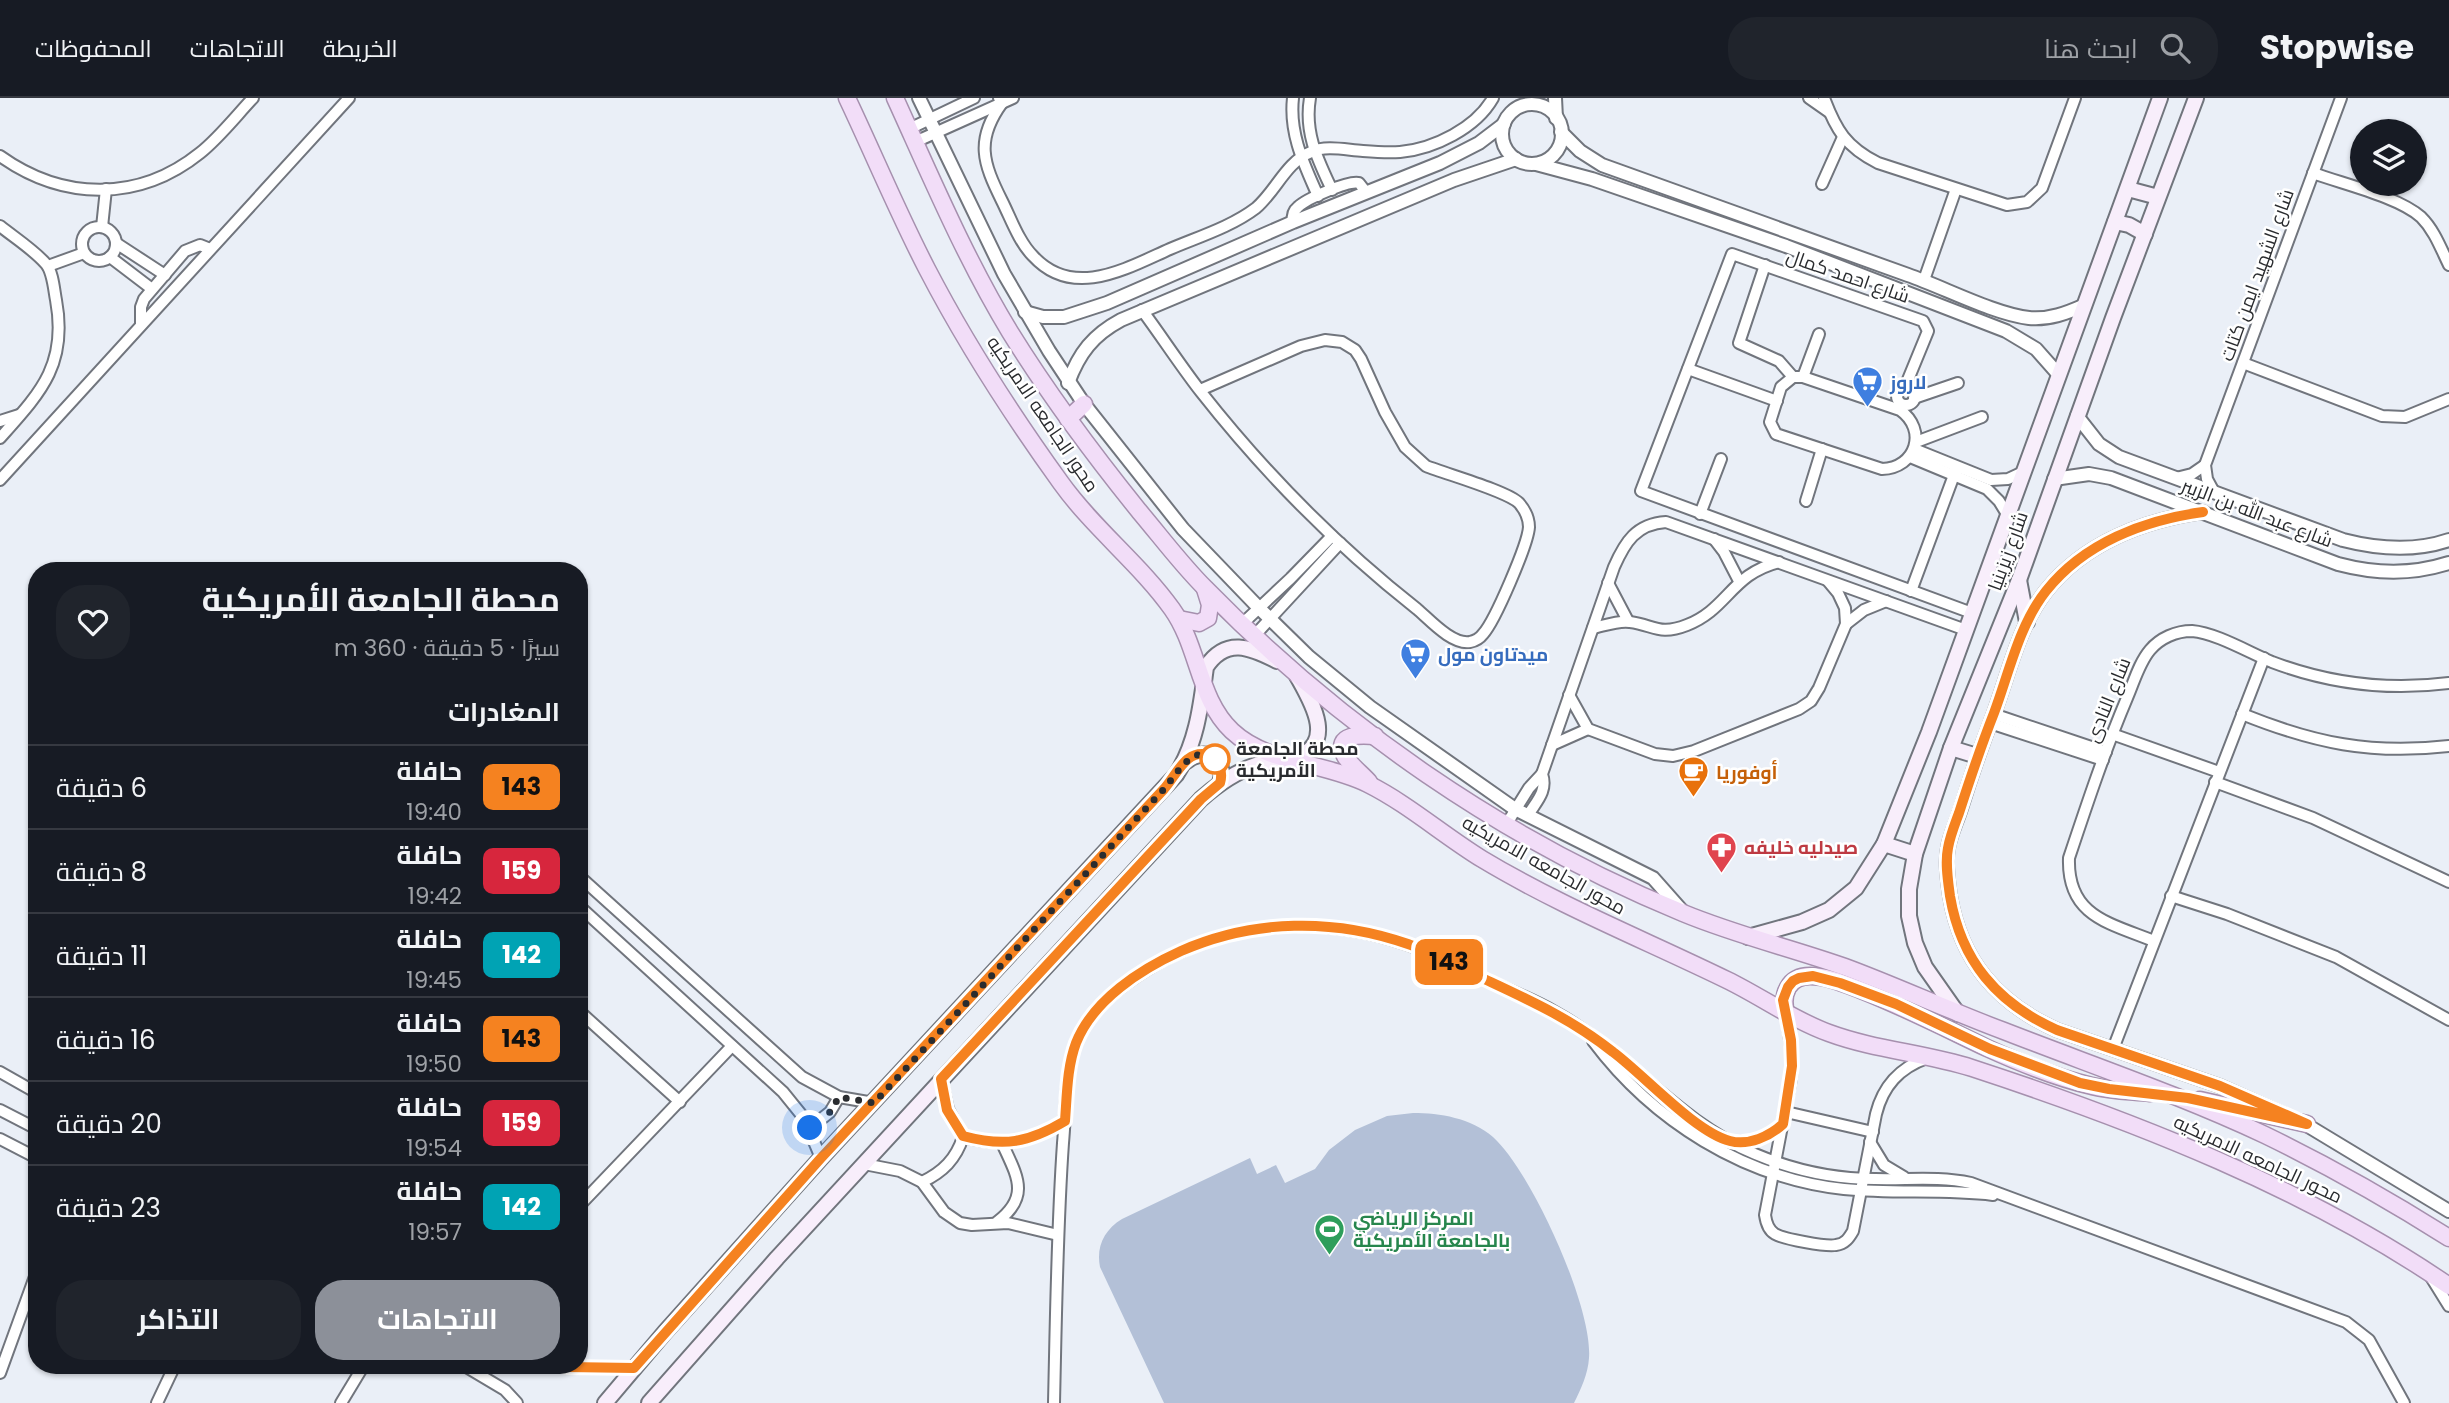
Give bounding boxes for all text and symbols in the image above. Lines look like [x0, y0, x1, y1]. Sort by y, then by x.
search box [1728, 17, 2218, 80]
text: Stopwise [2260, 24, 2414, 71]
icon: search [2156, 29, 2194, 67]
text: ابحث هنا [2044, 31, 2138, 67]
text: المحفوظات [35, 32, 152, 65]
text: الاتجاهات [190, 32, 285, 65]
text: الخريطة [323, 32, 398, 65]
map controls [2350, 119, 2427, 196]
button: layers [2350, 119, 2427, 196]
street label: شارع الشهيد ايمن كتات [2213, 185, 2301, 365]
street label: شارع احمد كمال [1783, 242, 1913, 310]
street label: محور الجامعه الامريكيه [981, 330, 1105, 498]
supermarket icon: لاروز [1850, 365, 1884, 409]
place label: لاروز [1889, 369, 1926, 396]
street label: شارع عبد الله بن الزبير [2177, 471, 2337, 554]
street label: شارع زيزينيا [1981, 508, 2035, 594]
text: محطة الجامعة الأمريكية [202, 576, 560, 623]
button: heart [56, 585, 130, 659]
text: سيرًا · 5 دقيقة · 360 m [334, 632, 560, 664]
supermarket icon: ميدتاون مول [1398, 637, 1432, 681]
place label: ميدتاون مول [1438, 641, 1548, 668]
street label: شارع النادى [2079, 653, 2137, 747]
text: المغادرات [448, 694, 560, 730]
place label: محطة الجامعة الأمريكية [1236, 735, 1359, 784]
marker: محطة الجامعة الأمريكية [1200, 744, 1230, 774]
text: حافلة [397, 753, 462, 789]
cafe icon: أوفوريا [1676, 755, 1710, 799]
place label: أوفوريا [1716, 759, 1778, 786]
text: 6 دقيقة [56, 770, 147, 806]
text: 143 [502, 770, 541, 803]
text: 19:40 [406, 796, 462, 828]
street label: محور الجامعه الامريكيه [1457, 809, 1631, 921]
pharmacy icon: صيدليه خليفه [1704, 830, 1738, 874]
place label: صيدليه خليفه [1744, 834, 1858, 861]
text: حافلة [397, 837, 462, 873]
text: 8 دقيقة [56, 854, 147, 890]
text: 159 [502, 854, 541, 887]
text: 19:42 [408, 880, 462, 912]
text: حافلة [397, 921, 462, 957]
text: 11 دقيقة [56, 938, 147, 974]
text: 142 [502, 938, 541, 971]
line badge: 143 [1409, 939, 1489, 985]
text: 143 [1429, 945, 1469, 978]
text: 19:45 [406, 964, 462, 996]
text: حافلة [397, 1005, 462, 1041]
text: 16 دقيقة [56, 1022, 155, 1058]
text: 143 [502, 1022, 541, 1055]
text: 19:50 [406, 1048, 462, 1080]
text: حافلة [397, 1089, 462, 1125]
text: 20 دقيقة [56, 1106, 162, 1142]
text: 159 [502, 1106, 541, 1139]
street label: محور الجامعه الامريكيه [2169, 1108, 2347, 1210]
your location [792, 1110, 827, 1145]
text: 19:54 [406, 1132, 462, 1164]
text: حافلة [397, 1173, 462, 1209]
text: 23 دقيقة [56, 1190, 161, 1226]
text: 142 [502, 1190, 541, 1223]
place label: المركز الرياضي بالجامعة الأمريكية [1353, 1205, 1510, 1254]
sports icon: المركز الرياضي بالجامعة الأمريكية [1313, 1212, 1347, 1256]
text: 19:57 [408, 1216, 462, 1248]
button: التذاكر [56, 1280, 301, 1360]
button: الاتجاهات [315, 1280, 560, 1360]

